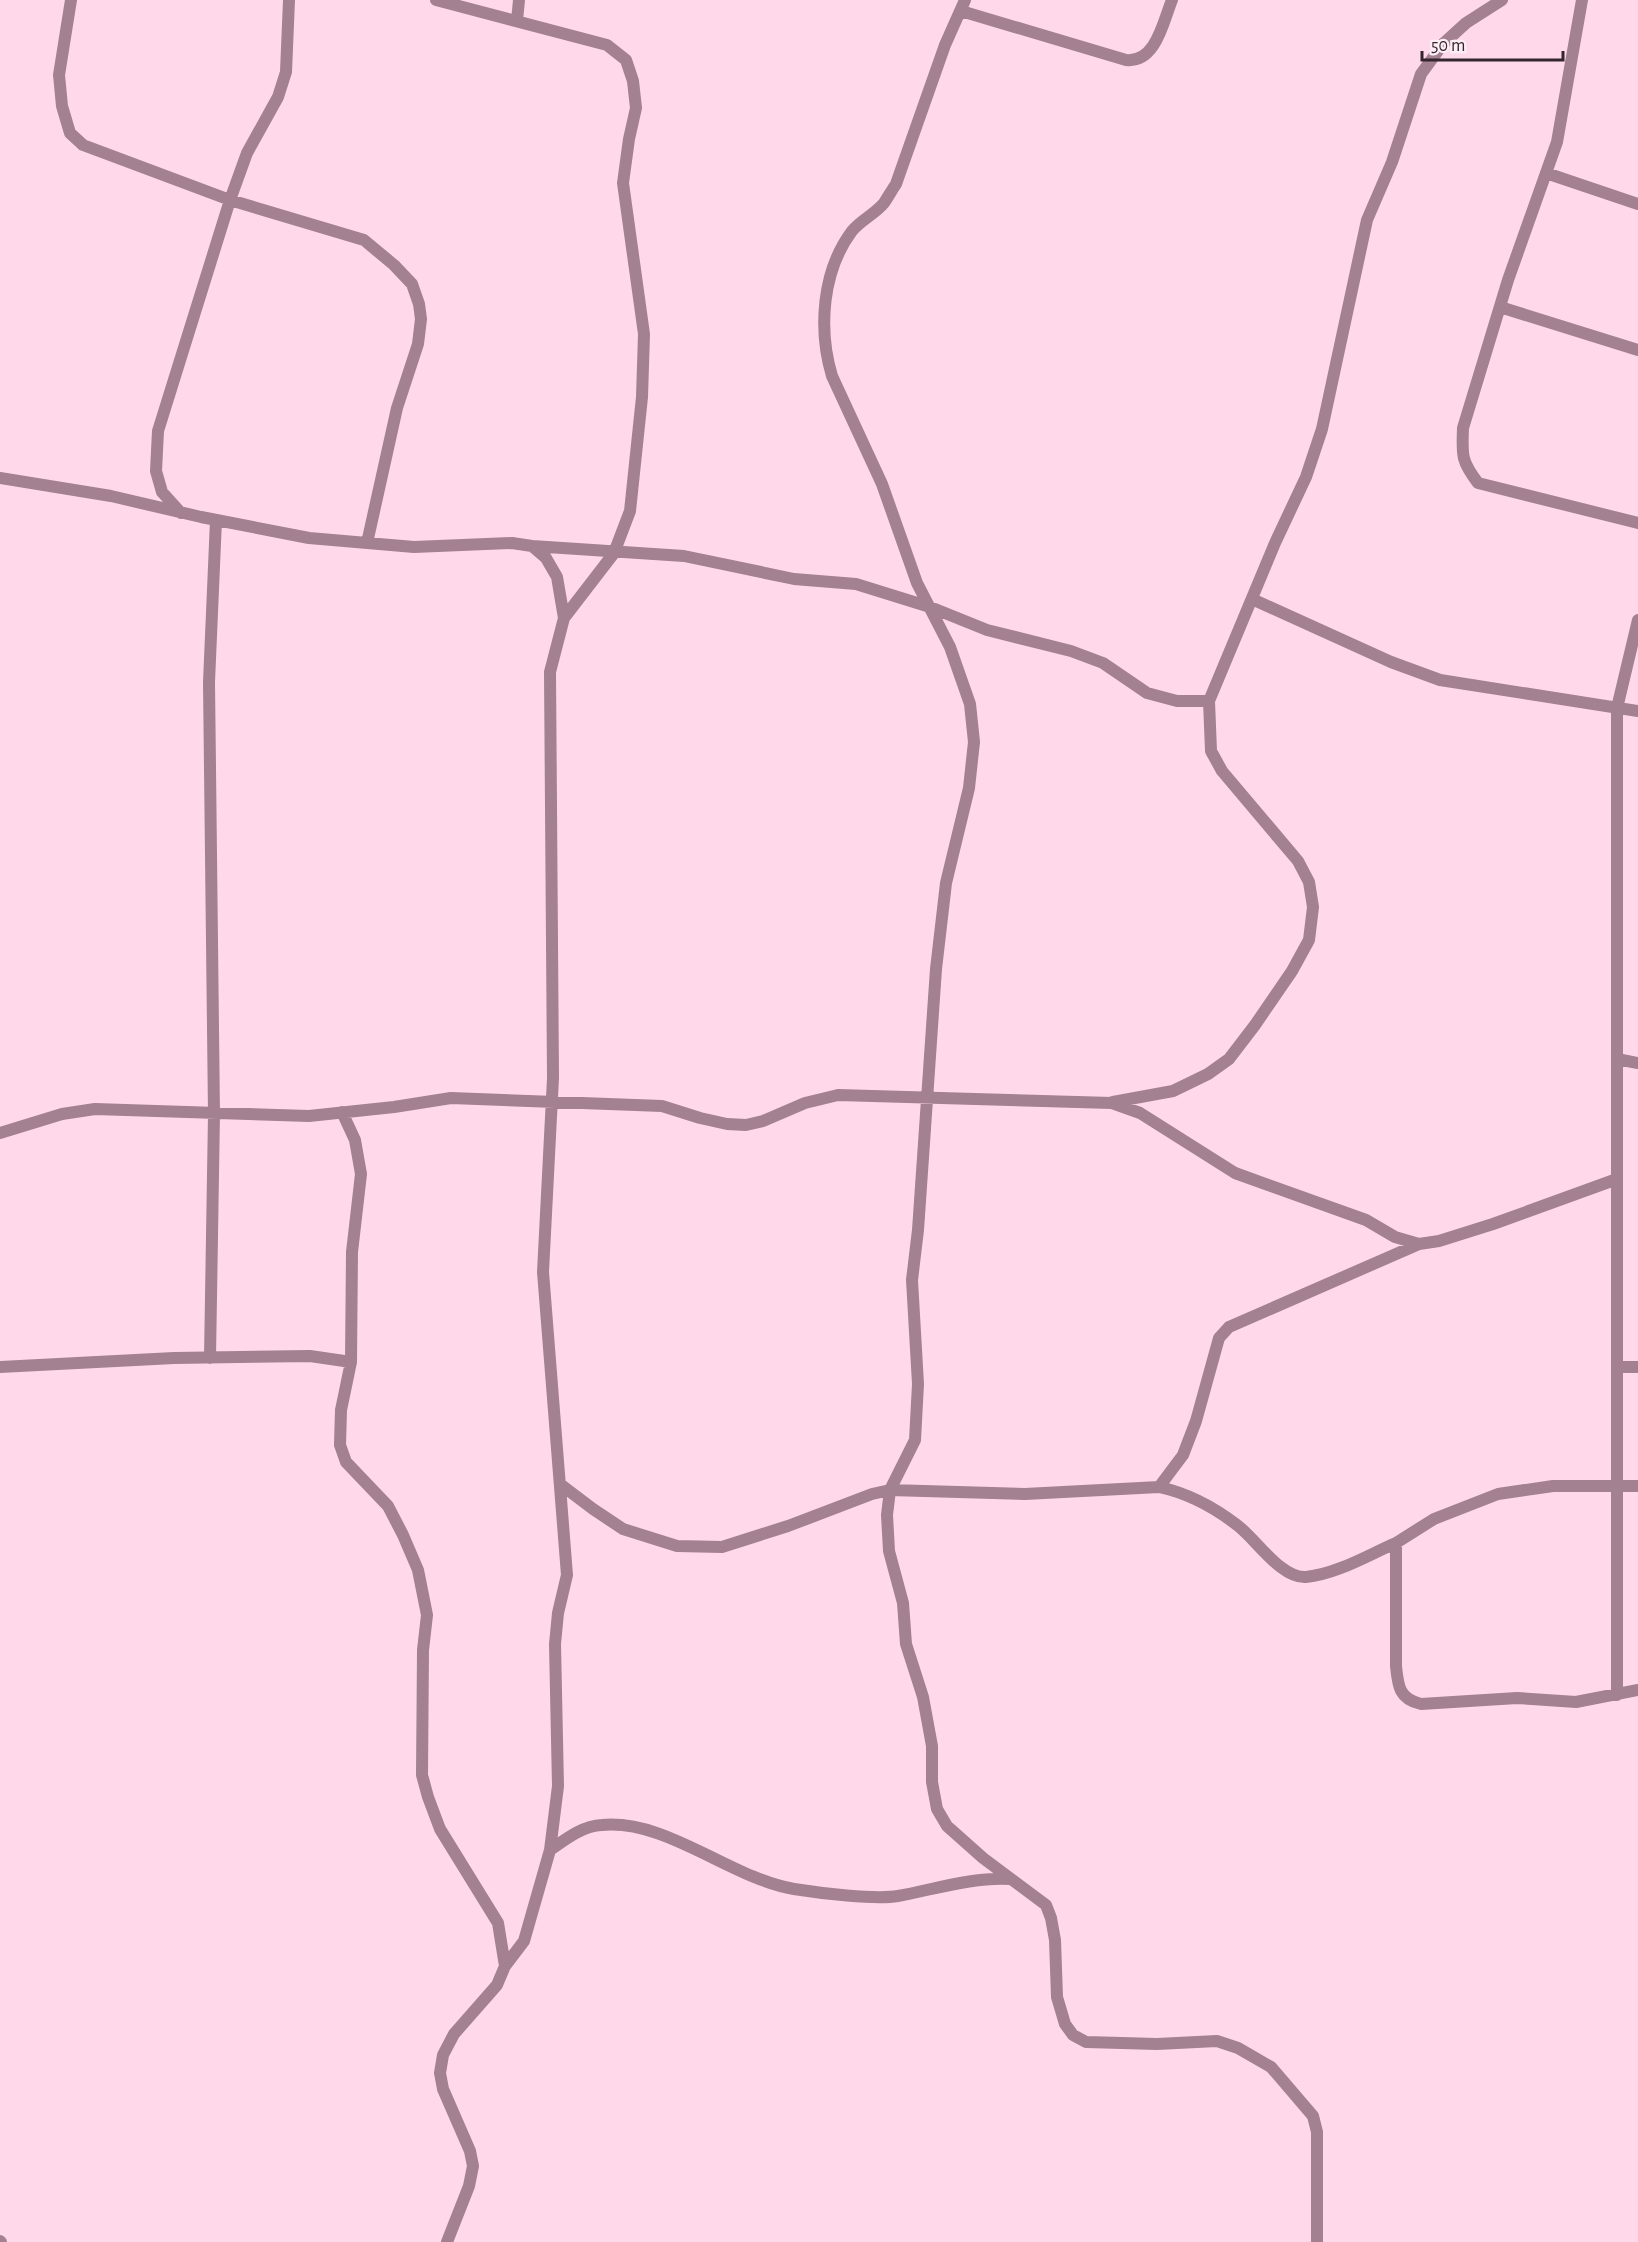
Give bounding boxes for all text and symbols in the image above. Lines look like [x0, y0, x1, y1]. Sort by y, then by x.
scale bar [1422, 24, 1563, 62]
text: 50 m [1431, 37, 1465, 55]

